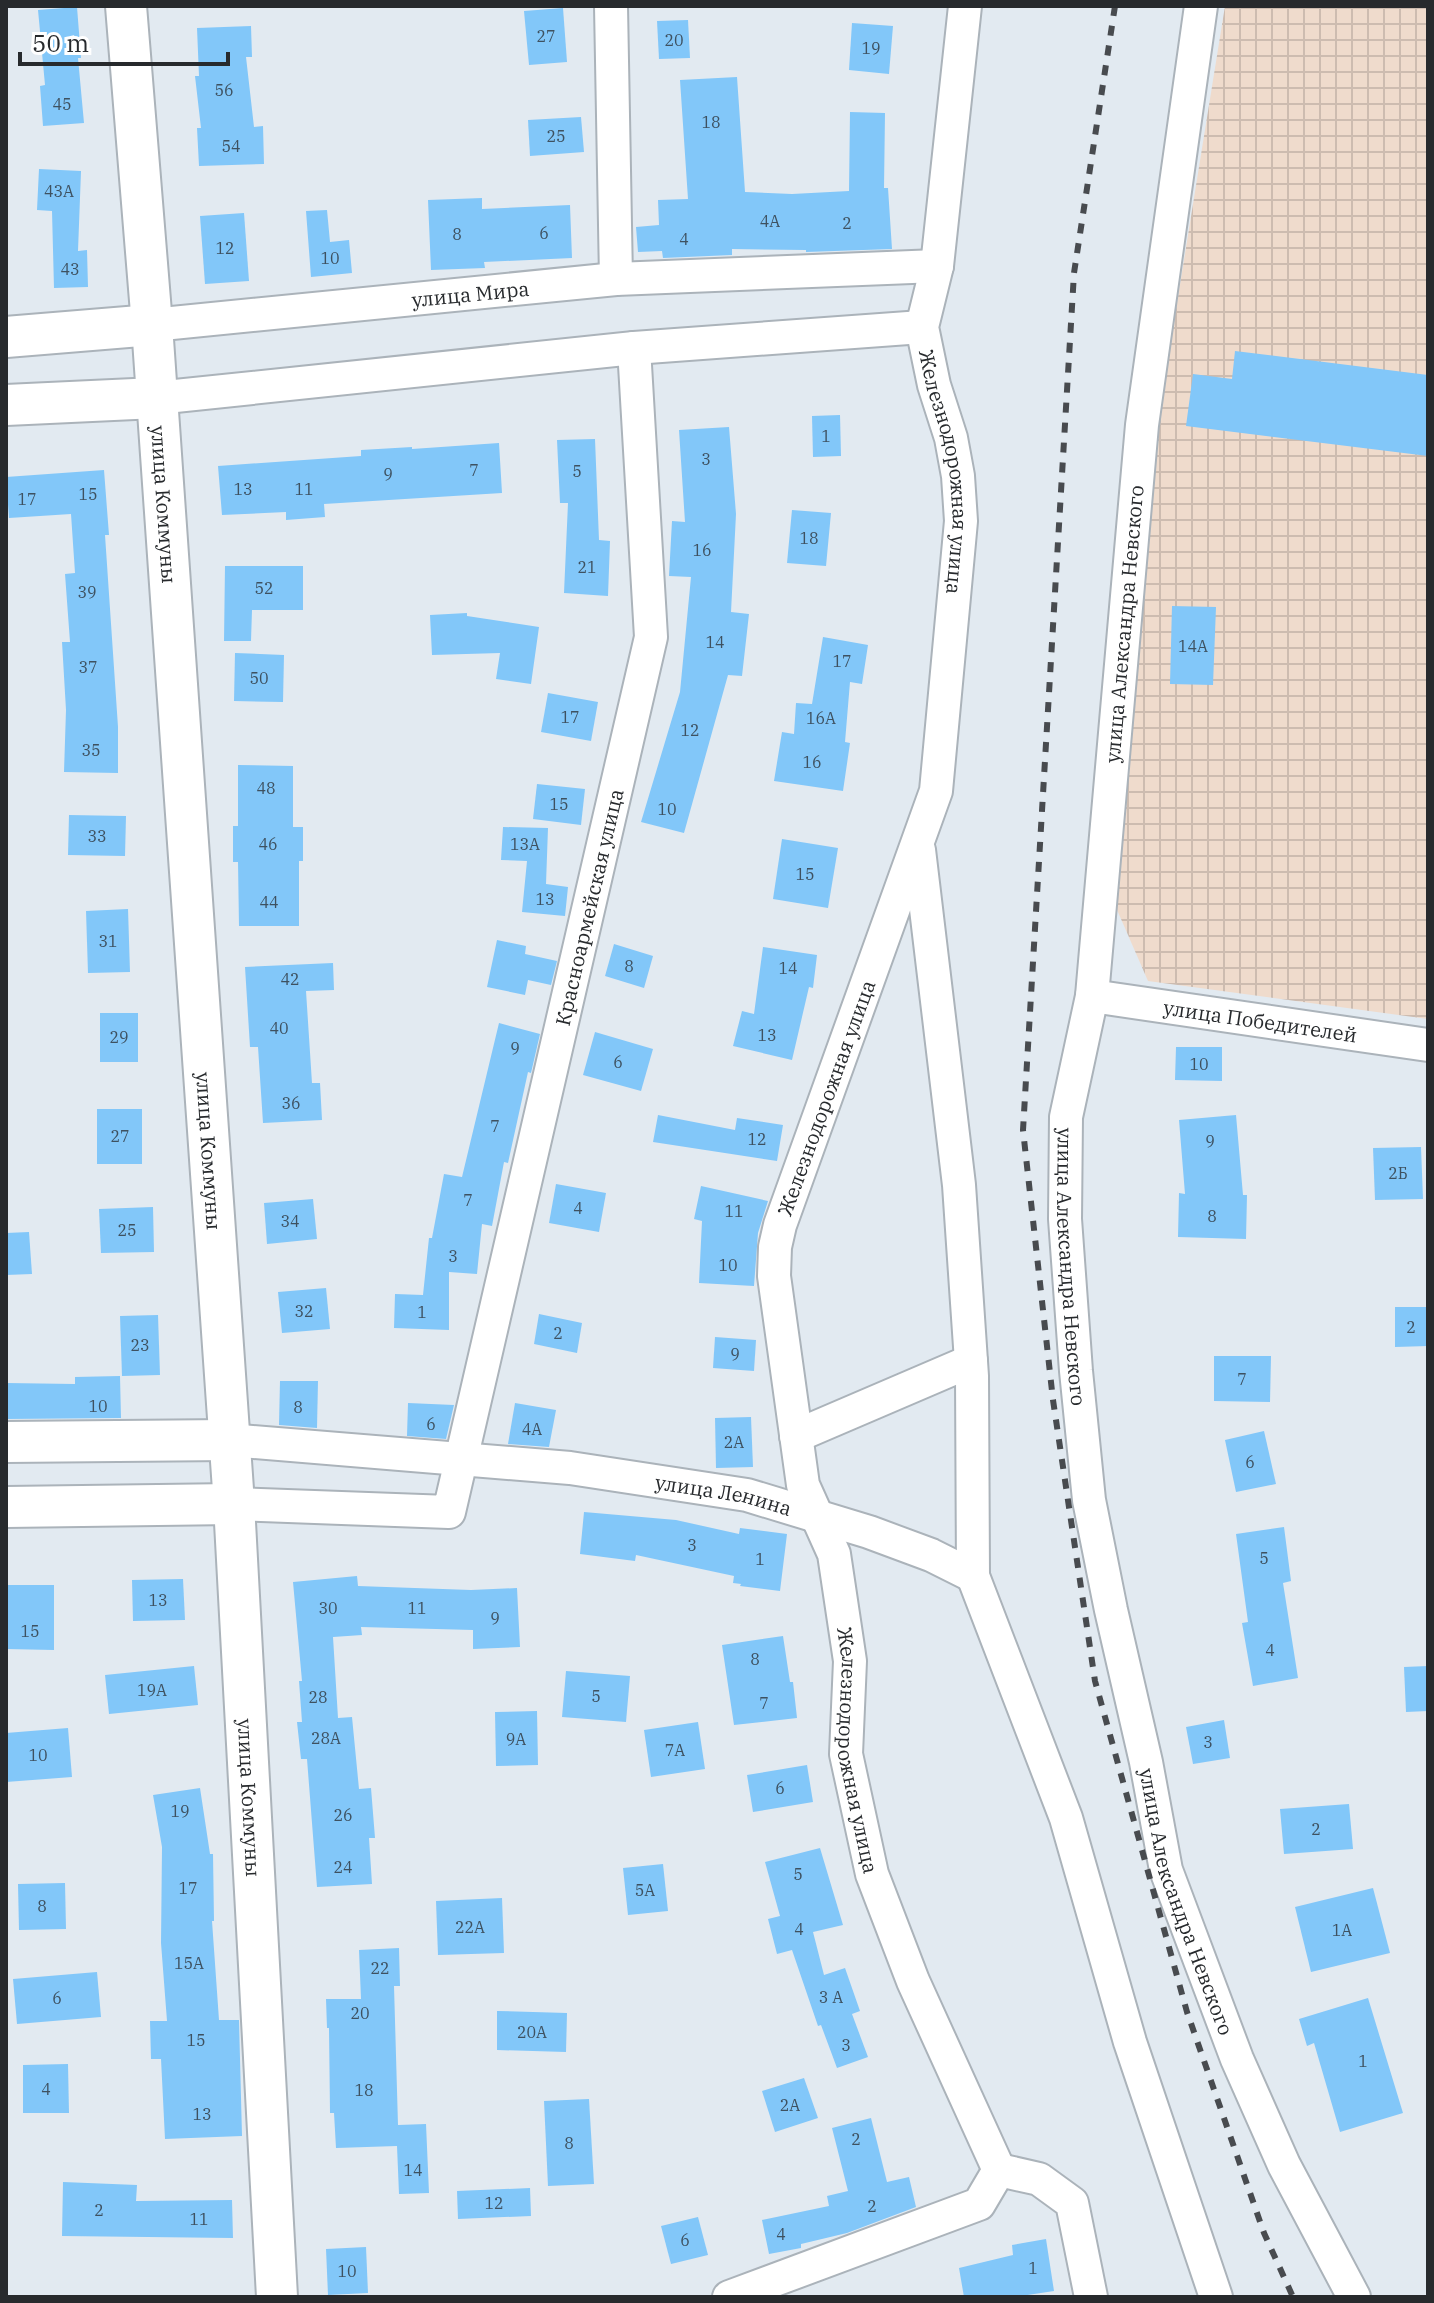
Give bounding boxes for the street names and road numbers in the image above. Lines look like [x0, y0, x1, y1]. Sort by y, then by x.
street label: улица Мира [410, 274, 531, 313]
street label: Железнодорожная улица [913, 347, 975, 596]
street label: улица Коммуны [146, 425, 183, 584]
street label: улица Александра Невского [1098, 484, 1150, 764]
street label: Красноармейская улица [548, 786, 629, 1028]
street label: Железнодорожная улица [771, 976, 881, 1220]
street label: улица Победителей [1162, 993, 1359, 1048]
street label: улица Коммуны [190, 1071, 228, 1231]
street label: улица Александра Невского [1051, 1127, 1093, 1407]
street label: улица Ленина [653, 1468, 795, 1521]
street label: Железнодорожная улица [832, 1625, 885, 1876]
street label: улица Коммуны [232, 1718, 268, 1878]
street label: улица Александра Невского [1134, 1766, 1240, 2039]

